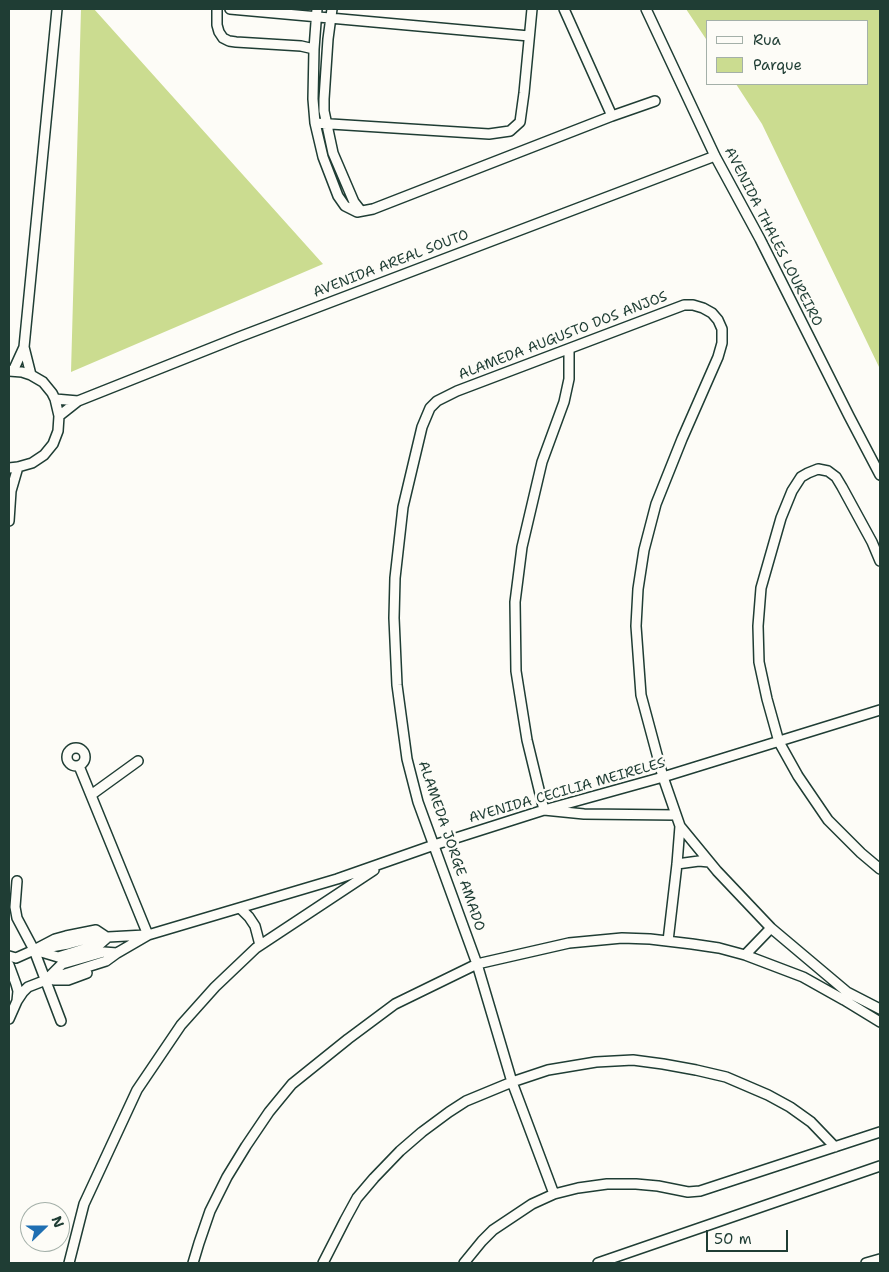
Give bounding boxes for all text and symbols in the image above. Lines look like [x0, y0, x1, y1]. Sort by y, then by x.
legend [706, 20, 869, 85]
text: Rua [753, 30, 781, 50]
text: Parque [753, 55, 802, 75]
street label: AVENIDA THALES LOUREIRO [720, 145, 826, 329]
street label: AVENIDA AREAL SOUTO [311, 227, 471, 301]
street label: ALAMEDA AUGUSTO DOS ANJOS [456, 288, 670, 384]
street label: AVENIDA CECILIA MEIRELES [467, 755, 667, 827]
street label: ALAMEDA JORGE AMADO [414, 759, 488, 933]
north arrow [20, 1202, 70, 1252]
text: N [48, 1213, 68, 1230]
scale bar [709, 1220, 792, 1252]
text: 50 m [714, 1229, 752, 1249]

